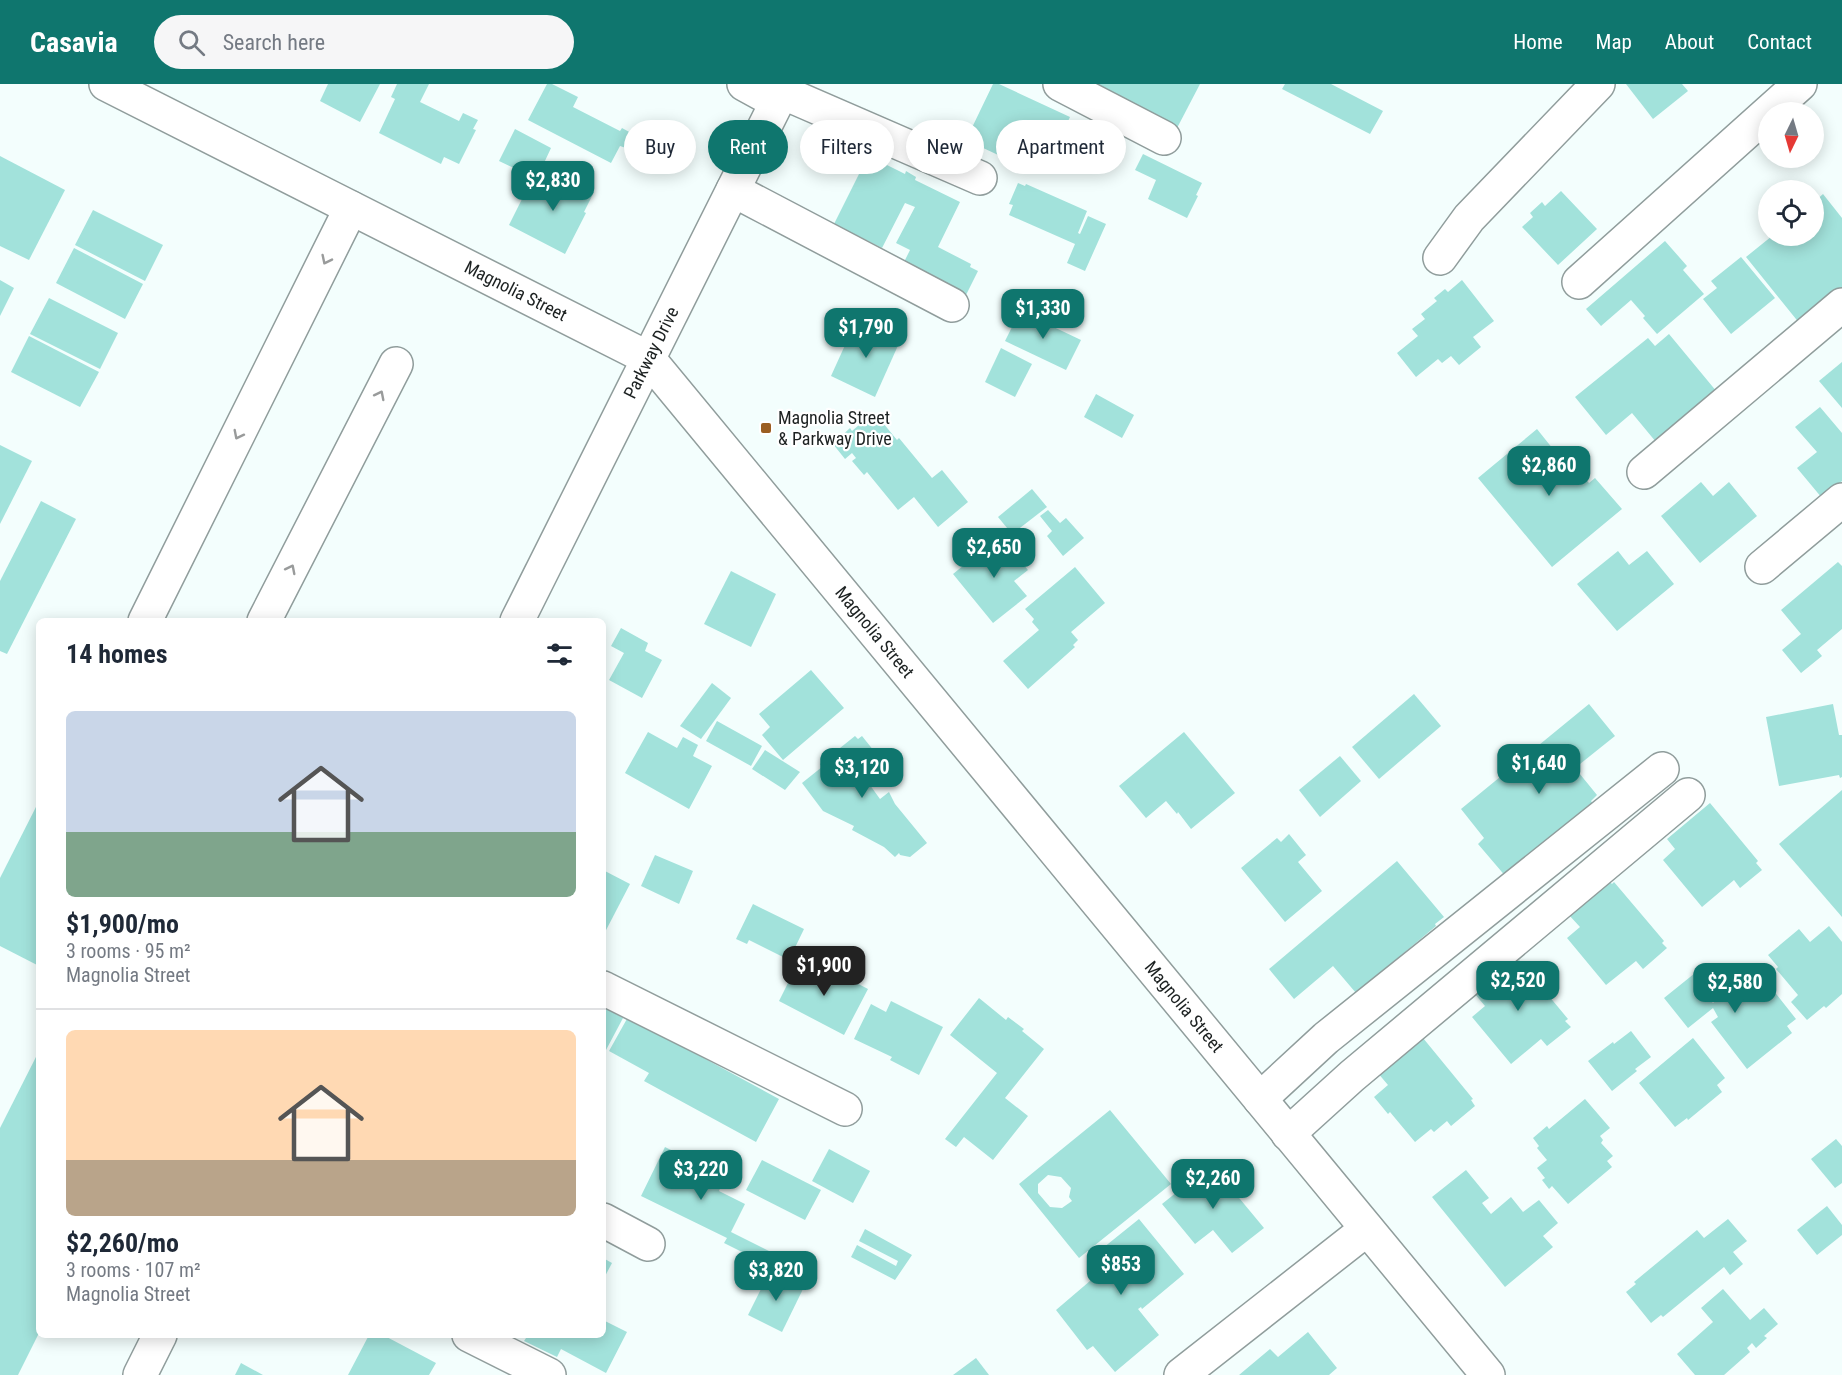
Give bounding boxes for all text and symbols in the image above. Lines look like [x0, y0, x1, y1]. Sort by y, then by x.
search box [154, 15, 574, 69]
text: Casavia [30, 26, 118, 59]
icon: search [175, 26, 208, 59]
text: Search here [223, 30, 325, 55]
text: Home [1513, 30, 1563, 54]
text: Map [1596, 30, 1632, 54]
text: About [1665, 30, 1714, 54]
text: Contact [1747, 30, 1812, 54]
north arrow [1758, 102, 1824, 168]
map controls [1758, 102, 1824, 246]
chip: Buy [624, 120, 696, 174]
chip: Rent [708, 120, 788, 174]
chip: Filters [800, 120, 894, 174]
chip: New [906, 120, 984, 174]
chip: Apartment [996, 120, 1126, 174]
pin: $2,830 [504, 161, 602, 212]
text: $2,830 [525, 168, 581, 192]
button: locate [1758, 180, 1824, 246]
one-way arrow [321, 254, 333, 265]
street label: Magnolia Street [461, 256, 571, 325]
pin: $1,330 [994, 289, 1092, 340]
text: $1,330 [1015, 296, 1071, 320]
street label: Parkway Drive [619, 303, 683, 402]
pin: $1,790 [817, 308, 915, 359]
text: $1,790 [838, 315, 894, 339]
one-way arrow [373, 391, 384, 402]
place label: Magnolia Street & Parkway Drive [778, 407, 892, 449]
marker: Magnolia Street & Parkway Drive [759, 421, 773, 435]
one-way arrow [234, 428, 246, 439]
pin: $2,860 [1500, 446, 1598, 497]
text: $2,860 [1521, 453, 1577, 477]
pin: $2,650 [945, 528, 1043, 579]
text: $2,650 [966, 535, 1022, 559]
one-way arrow [284, 565, 295, 575]
street label: Magnolia Street [831, 582, 919, 682]
icon: filters [543, 638, 576, 671]
text: 14 homes [66, 639, 168, 669]
pin: $1,640 [1490, 744, 1588, 795]
pin: $3,120 [813, 748, 911, 799]
icon: home [267, 750, 375, 858]
text: $1,640 [1511, 751, 1567, 775]
text: $3,120 [834, 755, 890, 779]
text: $1,900/mo [66, 909, 179, 939]
text: 3 rooms · 95 m² [66, 939, 191, 963]
pin: $1,900 [775, 946, 873, 997]
text: $1,900 [796, 953, 852, 977]
street label: Magnolia Street [1141, 957, 1228, 1057]
pin: $2,520 [1469, 961, 1567, 1012]
text: Magnolia Street [66, 963, 191, 987]
pin: $2,580 [1686, 963, 1784, 1014]
text: $2,520 [1490, 968, 1546, 992]
text: $2,580 [1707, 970, 1763, 994]
icon: home [267, 1069, 375, 1177]
pin: $3,220 [652, 1150, 750, 1201]
text: $3,220 [673, 1157, 729, 1181]
pin: $2,260 [1164, 1159, 1262, 1210]
text: $2,260 [1185, 1166, 1241, 1190]
text: $2,260/mo [66, 1228, 179, 1258]
pin: $853 [1085, 1245, 1157, 1296]
pin: $3,820 [727, 1251, 825, 1302]
text: $853 [1101, 1252, 1141, 1276]
text: 3 rooms · 107 m² [66, 1258, 201, 1282]
text: $3,820 [748, 1258, 804, 1282]
text: Magnolia Street [66, 1282, 191, 1306]

